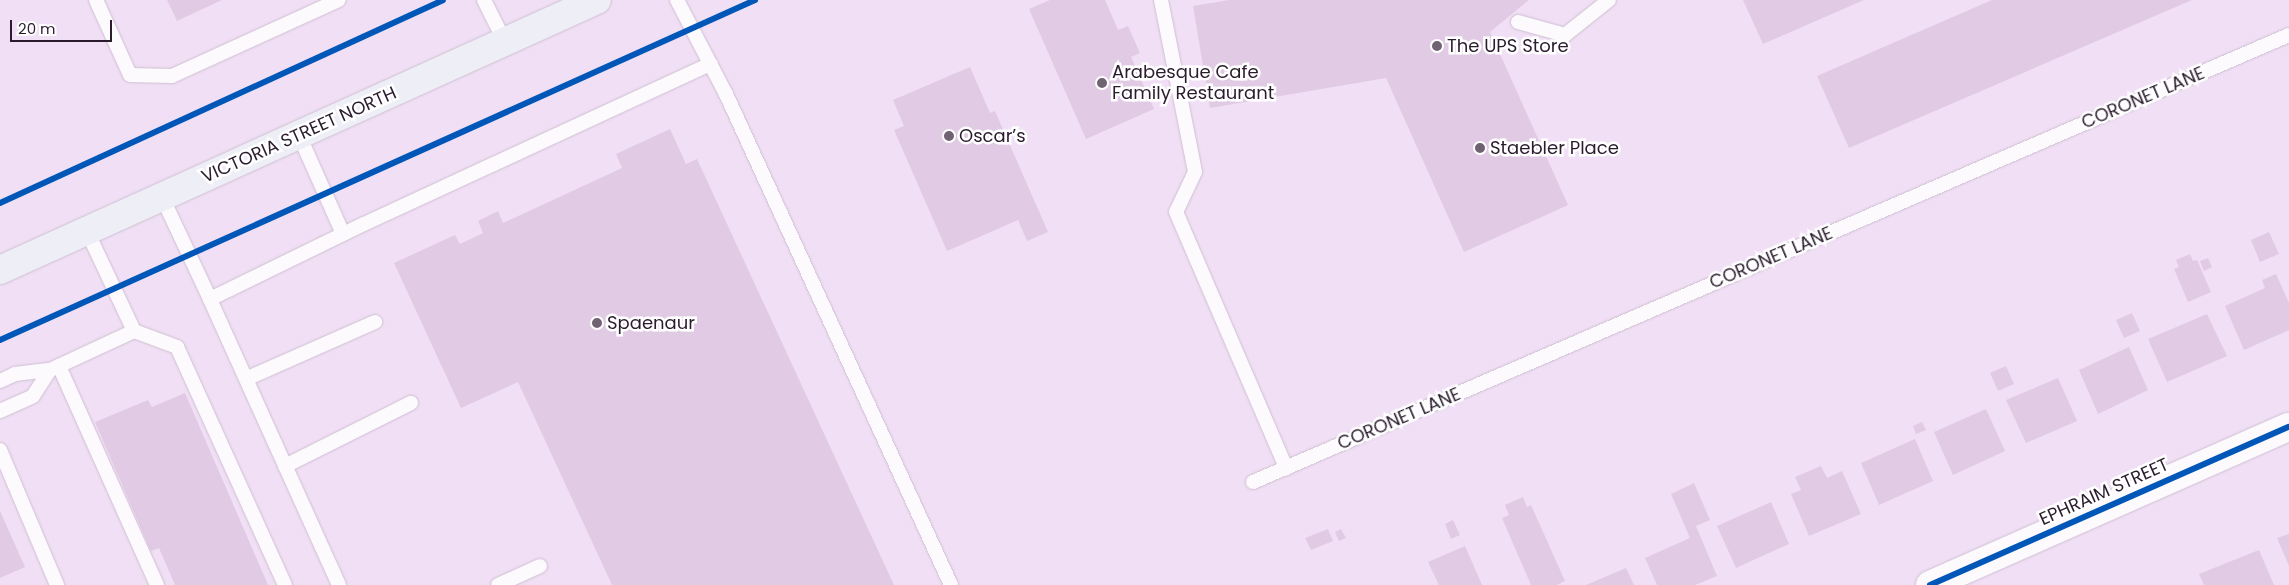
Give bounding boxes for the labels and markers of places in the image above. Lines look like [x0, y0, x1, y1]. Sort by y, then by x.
place label: The UPS Store [1447, 35, 1569, 57]
marker: The UPS Store [1431, 40, 1443, 52]
place label: Arabesque Cafe Family Restaurant [1112, 62, 1274, 104]
marker: Arabesque Cafe Family Restaurant [1096, 77, 1108, 89]
place label: Oscar’s [959, 125, 1026, 147]
marker: Oscar’s [943, 130, 955, 142]
place label: Staebler Place [1490, 137, 1619, 159]
marker: Staebler Place [1474, 142, 1486, 154]
place label: Spaenaur [607, 312, 695, 334]
marker: Spaenaur [591, 317, 603, 329]

